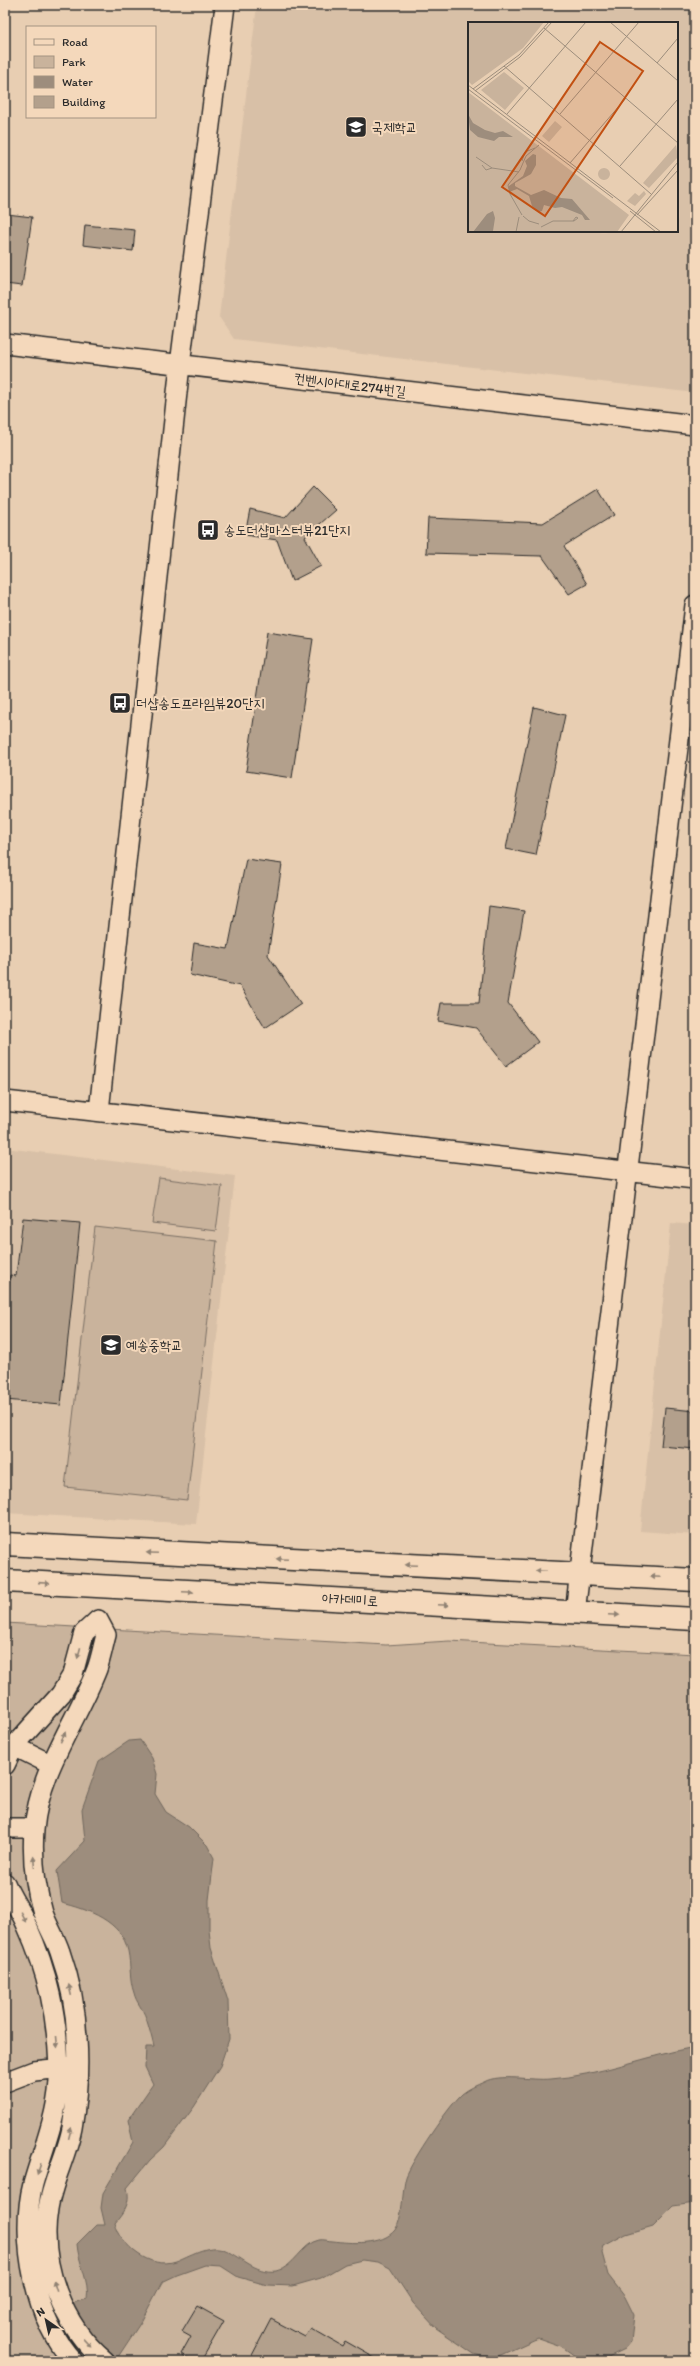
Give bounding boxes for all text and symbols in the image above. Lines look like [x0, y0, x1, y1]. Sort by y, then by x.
inset map [468, 22, 678, 232]
legend [26, 26, 156, 118]
text: Road [62, 35, 88, 49]
text: Park [62, 55, 86, 69]
text: Water [62, 75, 93, 89]
text: Building [62, 95, 106, 109]
school or university icon: 국제학교 [343, 114, 369, 140]
place label: 국제학교 [372, 119, 417, 136]
street label: 컨벤시아대로274번길 [293, 370, 408, 400]
bus stop icon: 송도더샵마스터뷰21단지 [195, 517, 221, 543]
place label: 송도더샵마스터뷰21단지 [224, 522, 351, 539]
bus stop icon: 더샵송도프라임뷰20단지 [107, 690, 133, 716]
place label: 더샵송도프라임뷰20단지 [136, 695, 265, 712]
school or university icon: 예송중학교 [98, 1332, 124, 1358]
place label: 예송중학교 [126, 1337, 182, 1354]
one-way arrow [145, 1550, 158, 1556]
one-way arrow [275, 1556, 288, 1562]
one-way arrow [405, 1561, 417, 1568]
one-way arrow [535, 1567, 547, 1574]
one-way arrow [650, 1574, 662, 1581]
one-way arrow [38, 1580, 50, 1587]
one-way arrow [182, 1588, 194, 1595]
street label: 아카데미로 [321, 1590, 379, 1610]
one-way arrow [437, 1602, 449, 1609]
one-way arrow [608, 1611, 620, 1618]
one-way arrow [76, 1646, 82, 1659]
one-way arrow [60, 1732, 66, 1743]
one-way arrow [31, 1856, 38, 1868]
one-way arrow [20, 1911, 26, 1923]
one-way arrow [67, 1983, 73, 1996]
one-way arrow [54, 2036, 60, 2048]
one-way arrow [68, 2126, 74, 2139]
one-way arrow [35, 2163, 41, 2175]
one-way arrow [52, 2280, 58, 2292]
north arrow [26, 2300, 66, 2340]
text: N [34, 2305, 47, 2320]
one-way arrow [82, 2337, 91, 2348]

